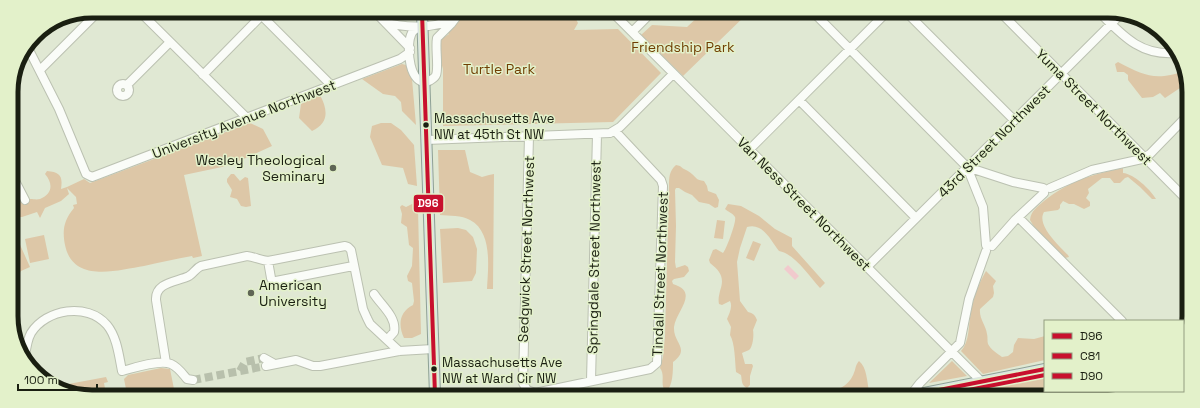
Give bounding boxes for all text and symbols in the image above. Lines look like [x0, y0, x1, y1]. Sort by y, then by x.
park label: Friendship Park [631, 38, 735, 56]
street label: Yuma Street Northwest [1032, 45, 1156, 169]
park label: Turtle Park [463, 60, 535, 78]
street label: University Avenue Northwest [150, 76, 338, 162]
street label: 43rd Street Northwest [934, 81, 1054, 201]
place label: Massachusetts Ave NW at 45th St NW [434, 110, 554, 143]
marker: Massachusetts Ave NW at 45th St NW [421, 120, 431, 130]
street label: Van Ness Street Northwest [733, 133, 875, 275]
place label: Wesley Theological Seminary [196, 151, 325, 185]
street label: Sedgwick Street Northwest [514, 155, 538, 343]
street label: Springdale Street Northwest [583, 160, 605, 354]
marker: Wesley Theological Seminary [328, 163, 338, 173]
street label: Tindall Street Northwest [648, 191, 672, 357]
line badge: D96 [413, 194, 444, 213]
text: D96 [418, 196, 439, 210]
place label: American University [259, 276, 327, 310]
marker: American University [246, 288, 256, 298]
legend [1044, 320, 1184, 392]
text: D96 [1080, 328, 1103, 344]
text: C81 [1080, 348, 1100, 364]
place label: Massachusetts Ave NW at Ward Cir NW [442, 354, 562, 387]
marker: Massachusetts Ave NW at Ward Cir NW [429, 364, 439, 374]
scale bar [18, 366, 97, 392]
text: D90 [1080, 368, 1103, 384]
text: 100 m [24, 372, 58, 388]

